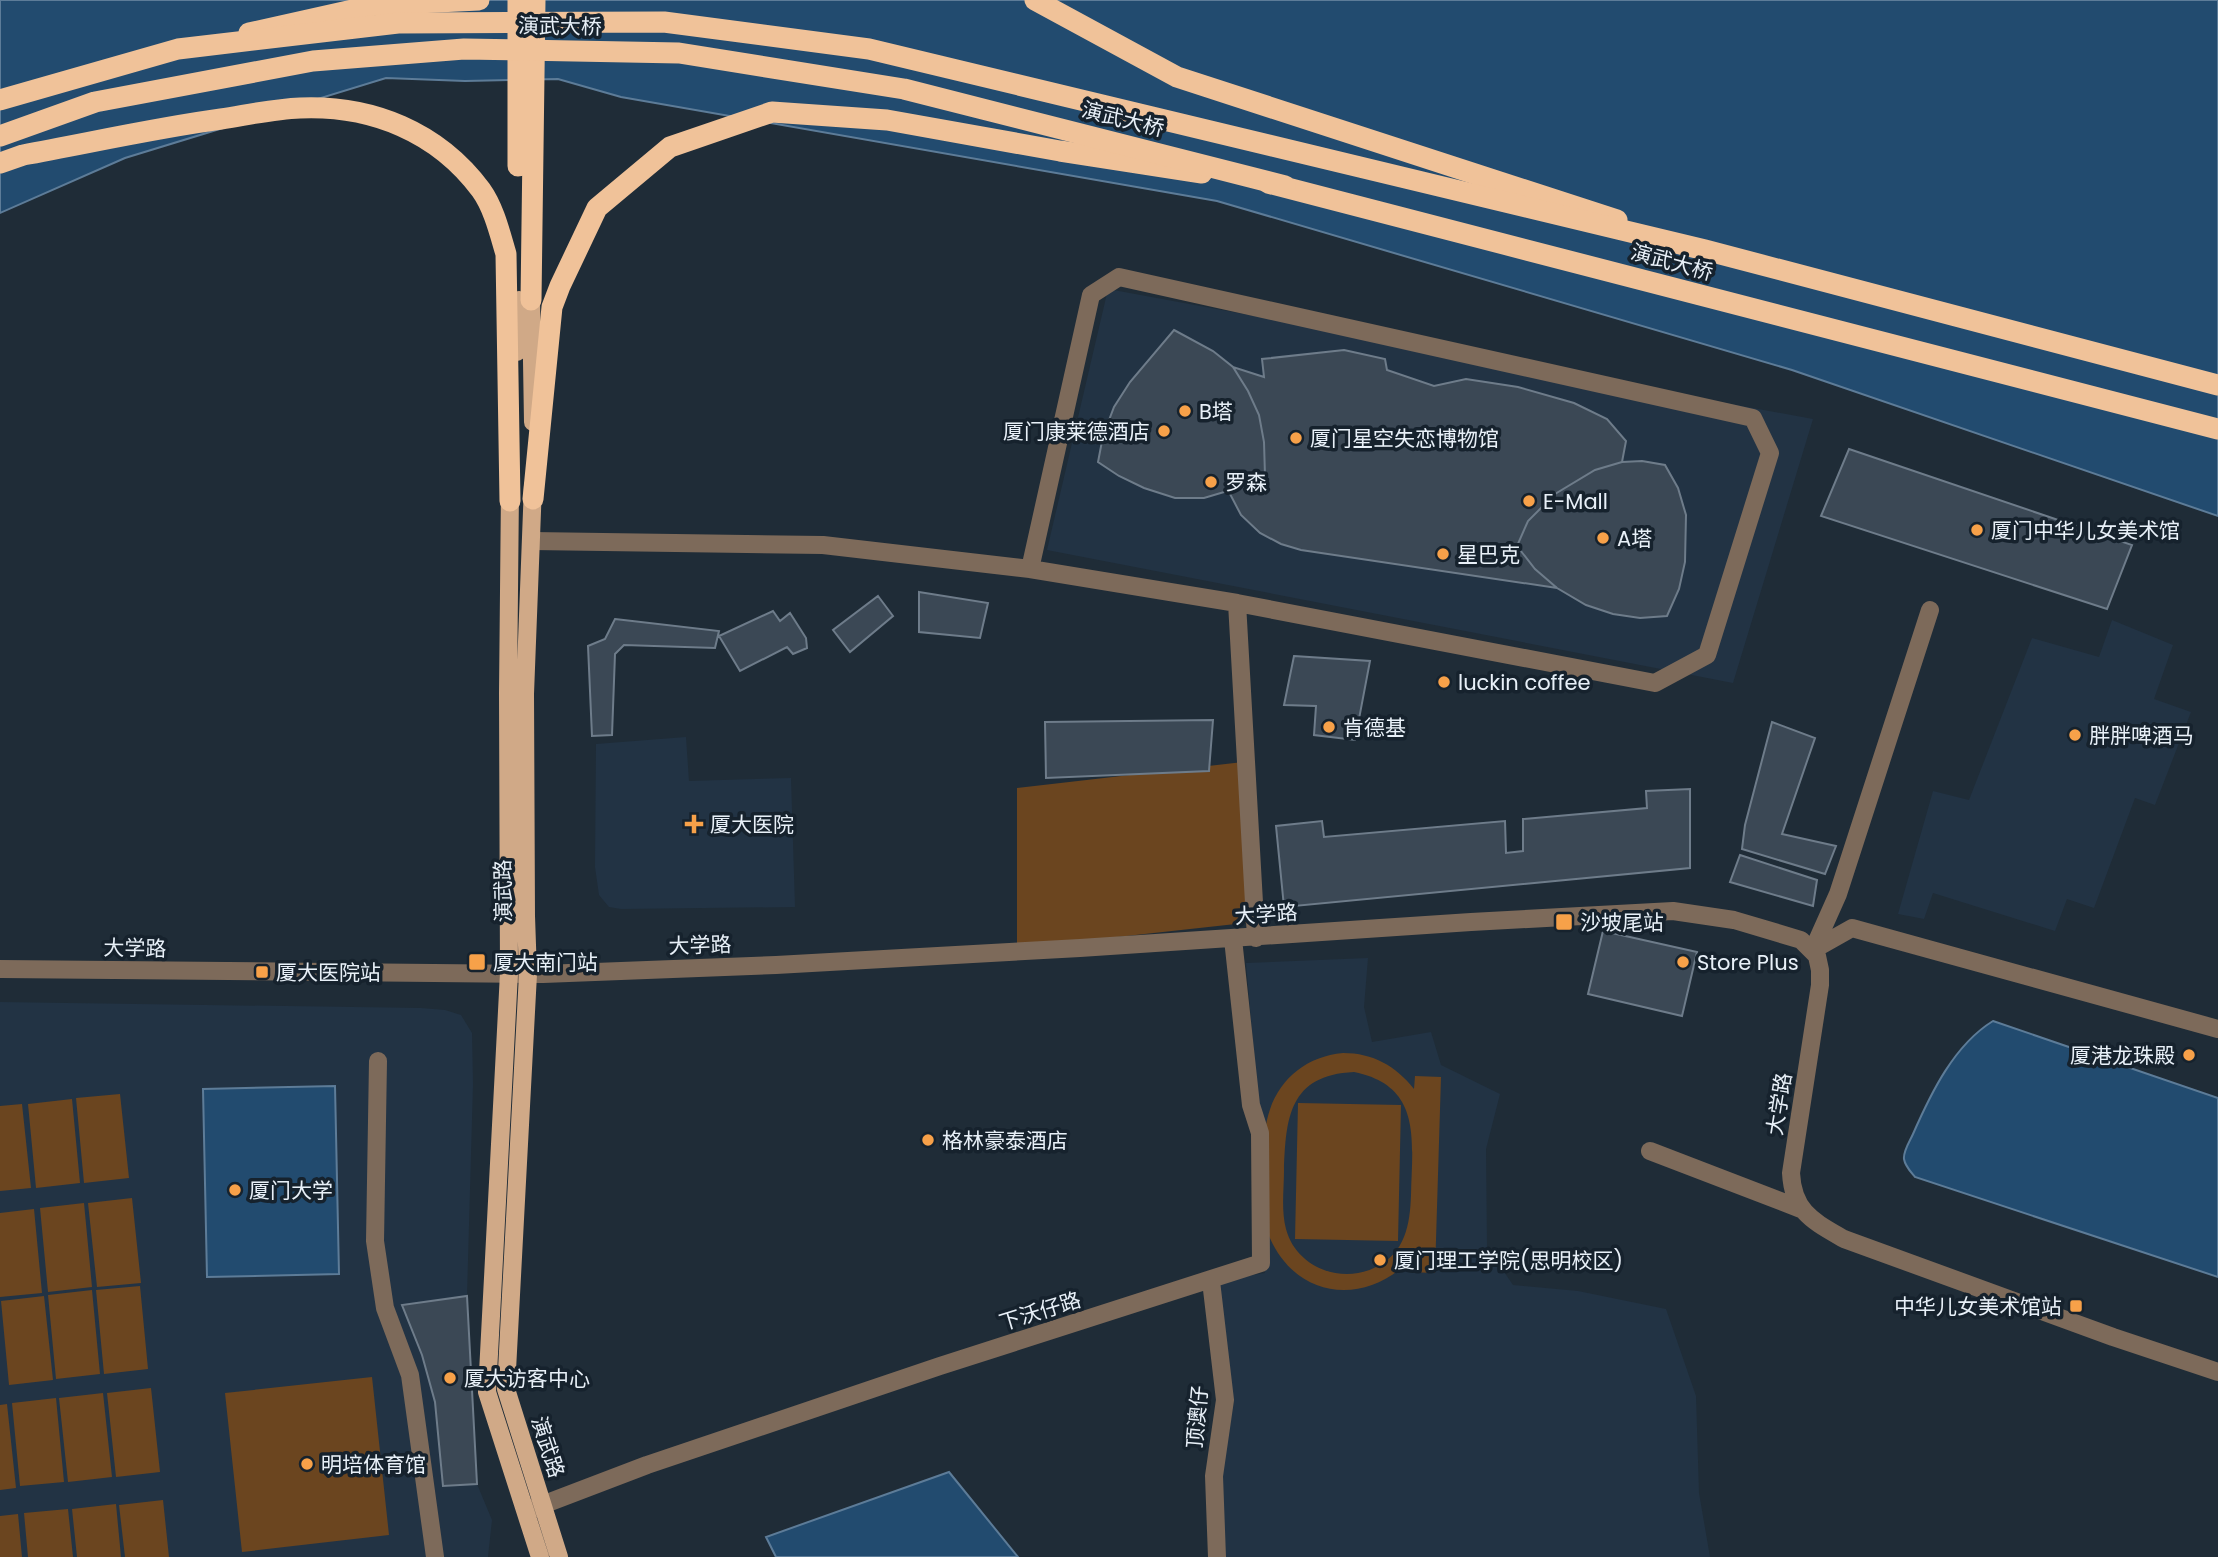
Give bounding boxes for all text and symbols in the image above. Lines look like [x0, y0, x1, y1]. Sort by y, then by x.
street label: 演武大桥 [518, 11, 602, 41]
street label: 演武大桥 [1079, 95, 1167, 143]
street label: 演武大桥 [1628, 237, 1716, 287]
place label: B塔 [1199, 397, 1233, 426]
marker: B塔 [1177, 403, 1193, 419]
place label: 厦门康莱德酒店 [1003, 417, 1150, 446]
marker: 厦门康莱德酒店 [1156, 423, 1172, 439]
place label: 厦门星空失恋博物馆 [1310, 424, 1499, 453]
marker: 厦门星空失恋博物馆 [1288, 430, 1304, 446]
place label: 罗森 [1225, 468, 1267, 497]
marker: 罗森 [1203, 474, 1219, 490]
place label: E-Mall [1543, 487, 1608, 516]
marker: E-Mall [1521, 493, 1537, 509]
place label: 厦门中华儿女美术馆 [1991, 516, 2180, 545]
marker: 厦门中华儿女美术馆 [1969, 522, 1985, 538]
place label: A塔 [1617, 524, 1652, 553]
marker: A塔 [1595, 530, 1611, 546]
place label: 星巴克 [1457, 540, 1520, 569]
marker: 星巴克 [1435, 546, 1451, 562]
place label: luckin coffee [1458, 668, 1590, 697]
marker: luckin coffee [1436, 674, 1452, 690]
place label: 肯德基 [1343, 713, 1406, 742]
marker: 肯德基 [1321, 719, 1337, 735]
place label: 胖胖啤酒马 [2089, 721, 2194, 750]
marker: 胖胖啤酒马 [2067, 727, 2083, 743]
place label: 厦大医院 [710, 810, 794, 839]
marker: 厦大医院 [684, 814, 704, 834]
street label: 演武路 [488, 859, 518, 923]
street label: 大学路 [1234, 897, 1298, 931]
place label: 沙坡尾站 [1580, 908, 1664, 937]
marker: 沙坡尾站 [1554, 912, 1574, 932]
street label: 大学路 [668, 929, 732, 961]
street label: 大学路 [103, 933, 167, 963]
place label: 厦大南门站 [493, 948, 598, 977]
place label: Store Plus [1697, 948, 1799, 977]
marker: 厦大南门站 [467, 952, 487, 972]
marker: Store Plus [1675, 954, 1691, 970]
place label: 厦大医院站 [276, 958, 381, 987]
marker: 厦大医院站 [254, 964, 270, 980]
place label: 厦港龙珠殿 [2070, 1041, 2175, 1070]
marker: 厦港龙珠殿 [2181, 1047, 2197, 1063]
street label: 大学路 [1760, 1071, 1798, 1137]
place label: 格林豪泰酒店 [942, 1126, 1068, 1155]
marker: 格林豪泰酒店 [920, 1132, 936, 1148]
place label: 厦门大学 [249, 1176, 333, 1205]
marker: 厦门大学 [227, 1182, 243, 1198]
place label: 厦门理工学院(思明校区) [1394, 1246, 1623, 1275]
marker: 厦门理工学院(思明校区) [1372, 1252, 1388, 1268]
street label: 下沃仔路 [996, 1285, 1084, 1337]
place label: 中华儿女美术馆站 [1894, 1292, 2062, 1321]
marker: 中华儿女美术馆站 [2068, 1298, 2084, 1314]
place label: 厦大访客中心 [464, 1364, 590, 1393]
marker: 厦大访客中心 [442, 1370, 458, 1386]
street label: 顶澳仔 [1180, 1384, 1214, 1450]
street label: 演武路 [524, 1413, 572, 1481]
place label: 明培体育馆 [321, 1450, 426, 1479]
marker: 明培体育馆 [299, 1456, 315, 1472]

